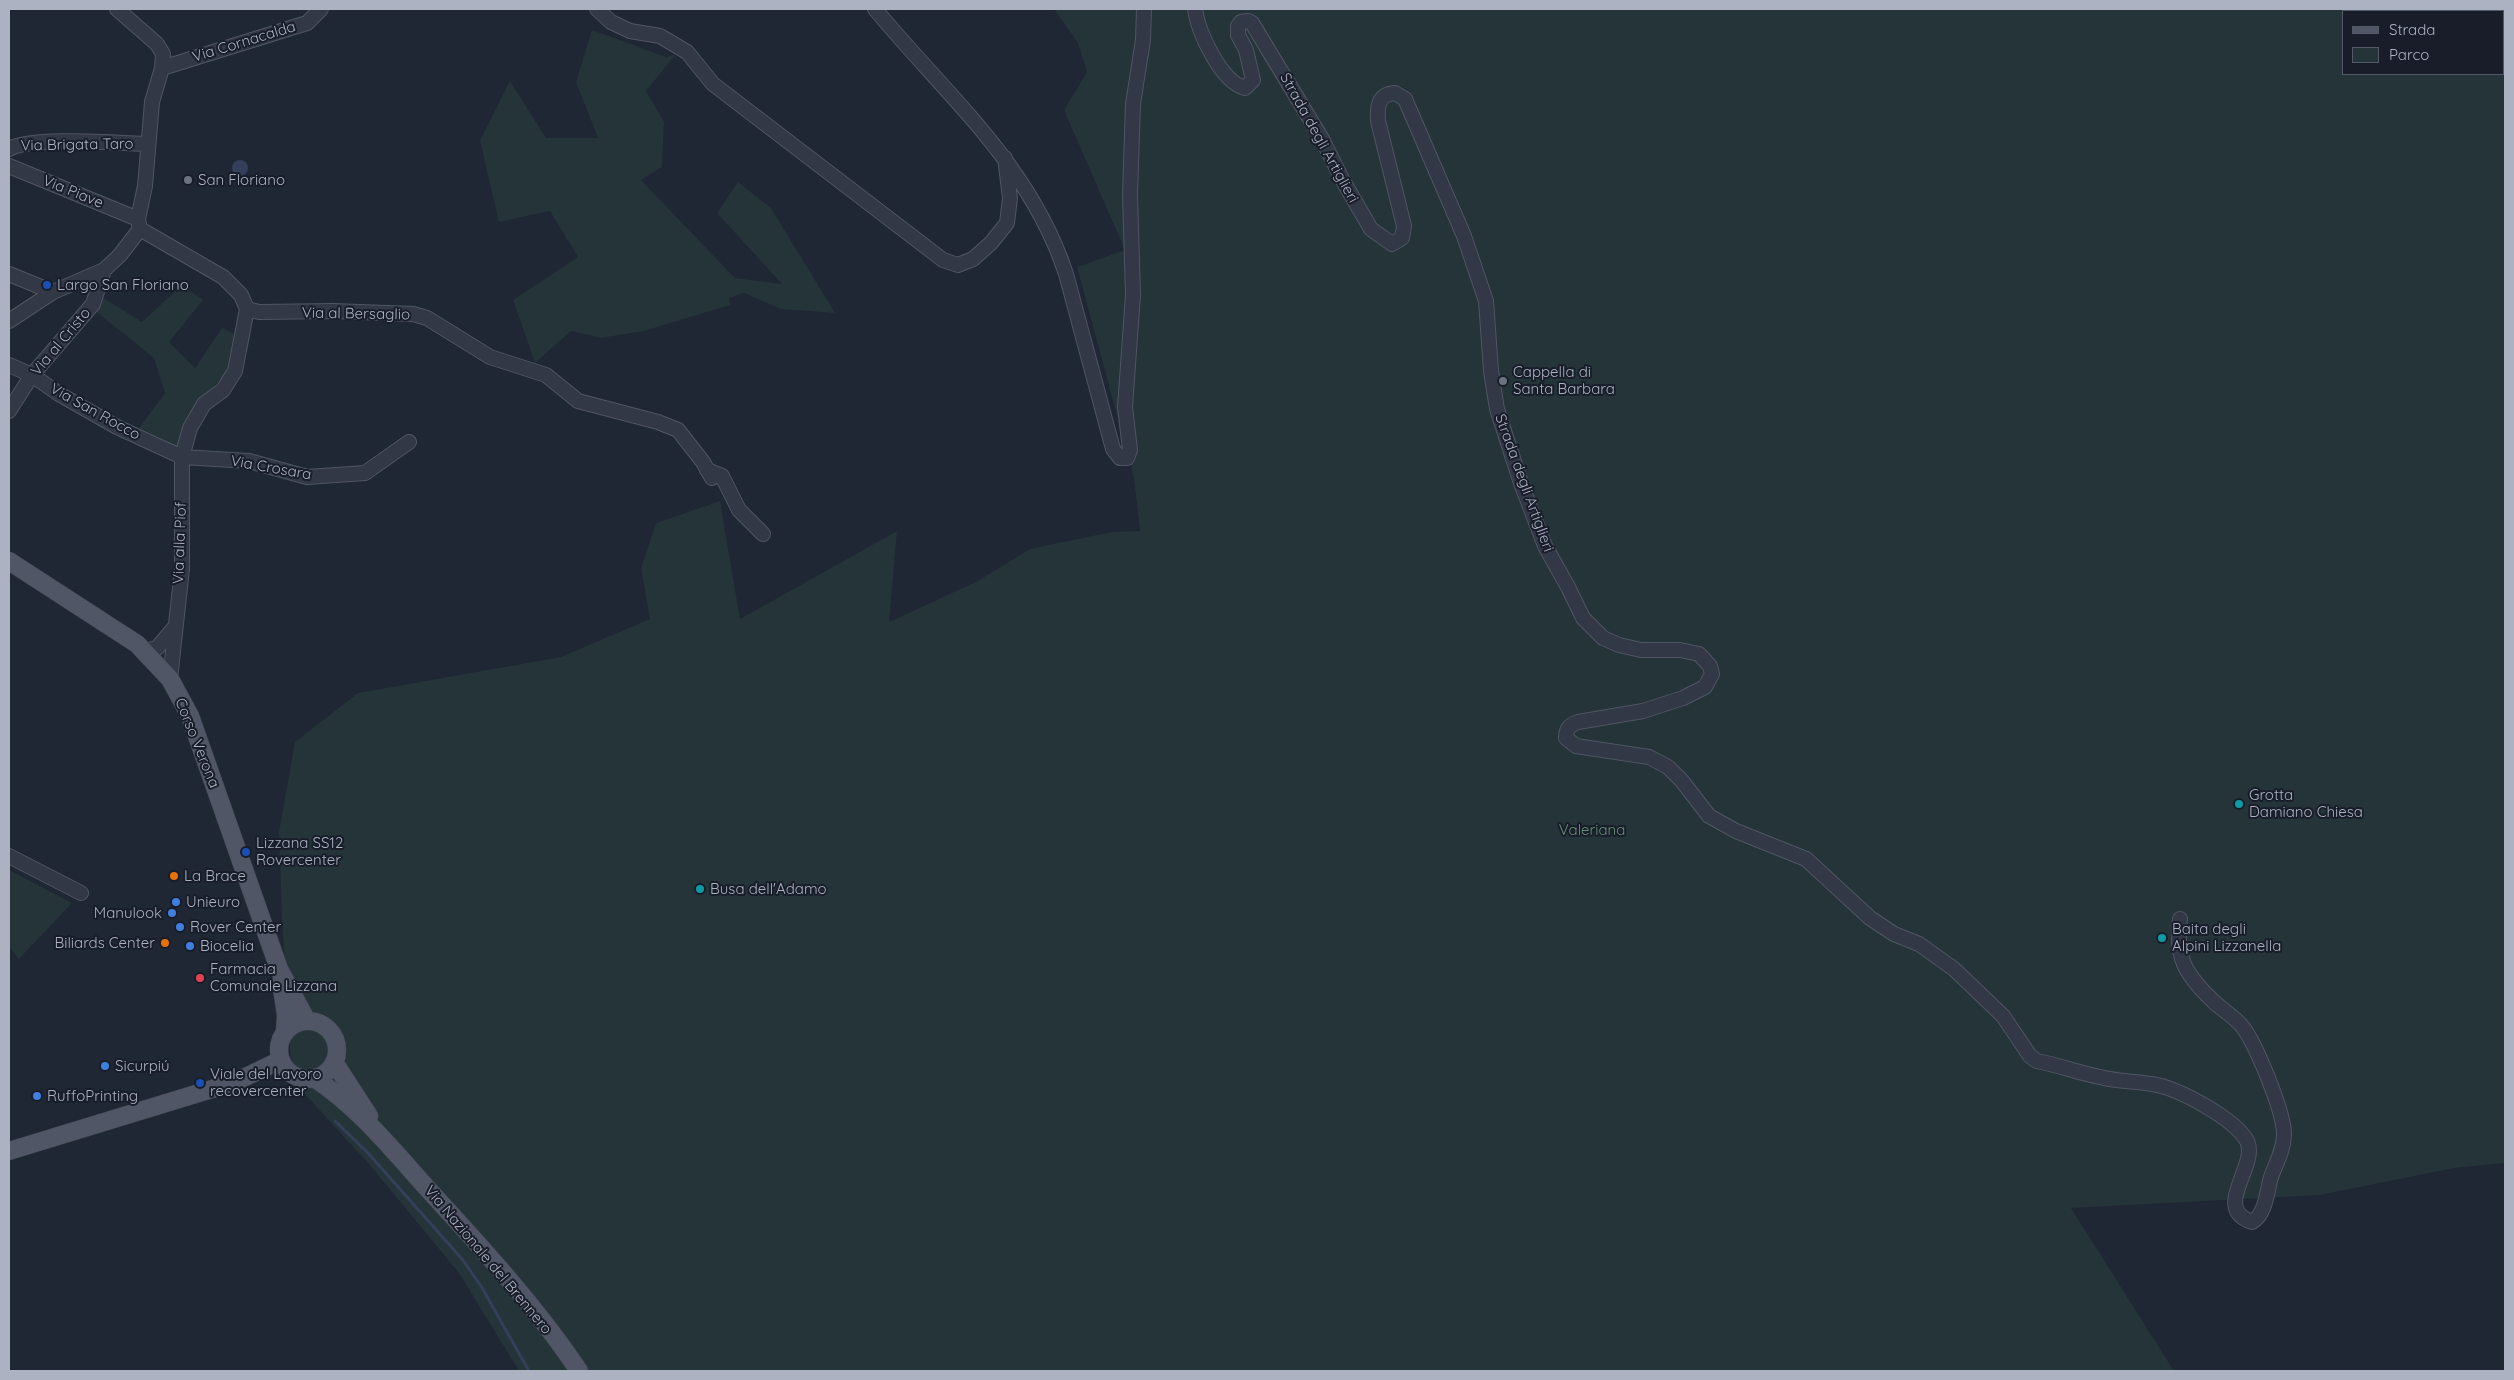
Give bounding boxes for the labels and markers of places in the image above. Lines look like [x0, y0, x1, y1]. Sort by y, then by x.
place label: San Floriano [198, 171, 285, 189]
marker: San Floriano [182, 174, 194, 186]
place label: Largo San Floriano [57, 276, 189, 294]
marker: Largo San Floriano [41, 279, 53, 291]
place label: Cappella di Santa Barbara [1513, 363, 1615, 398]
marker: Cappella di Santa Barbara [1497, 375, 1509, 387]
place label: Grotta Damiano Chiesa [2249, 786, 2363, 821]
marker: Grotta Damiano Chiesa [2233, 798, 2245, 810]
place label: Lizzana SS12 Rovercenter [256, 834, 343, 869]
marker: Lizzana SS12 Rovercenter [240, 846, 252, 858]
place label: La Brace [184, 867, 246, 885]
marker: La Brace [168, 870, 180, 882]
place label: Busa dell'Adamo [710, 880, 827, 898]
marker: Busa dell'Adamo [694, 883, 706, 895]
place label: Unieuro [186, 893, 240, 911]
marker: Unieuro [170, 896, 182, 908]
place label: Manulook [94, 904, 162, 922]
marker: Manulook [166, 907, 178, 919]
place label: Rover Center [190, 918, 281, 936]
place label: Baita degli Alpini Lizzanella [2172, 920, 2281, 955]
marker: Rover Center [174, 921, 186, 933]
marker: Baita degli Alpini Lizzanella [2156, 932, 2168, 944]
place label: Biliards Center [54, 934, 155, 952]
marker: Biliards Center [159, 937, 171, 949]
place label: Biocelia [200, 937, 254, 955]
marker: Biocelia [184, 940, 196, 952]
place label: Farmacia Comunale Lizzana [210, 960, 337, 995]
marker: Farmacia Comunale Lizzana [194, 972, 206, 984]
place label: Sicurpiú [115, 1057, 170, 1075]
marker: Sicurpiú [99, 1060, 111, 1072]
place label: Viale del Lavoro recovercenter [210, 1065, 322, 1100]
marker: Viale del Lavoro recovercenter [194, 1077, 206, 1089]
place label: RuffoPrinting [47, 1087, 138, 1105]
marker: RuffoPrinting [31, 1090, 43, 1102]

